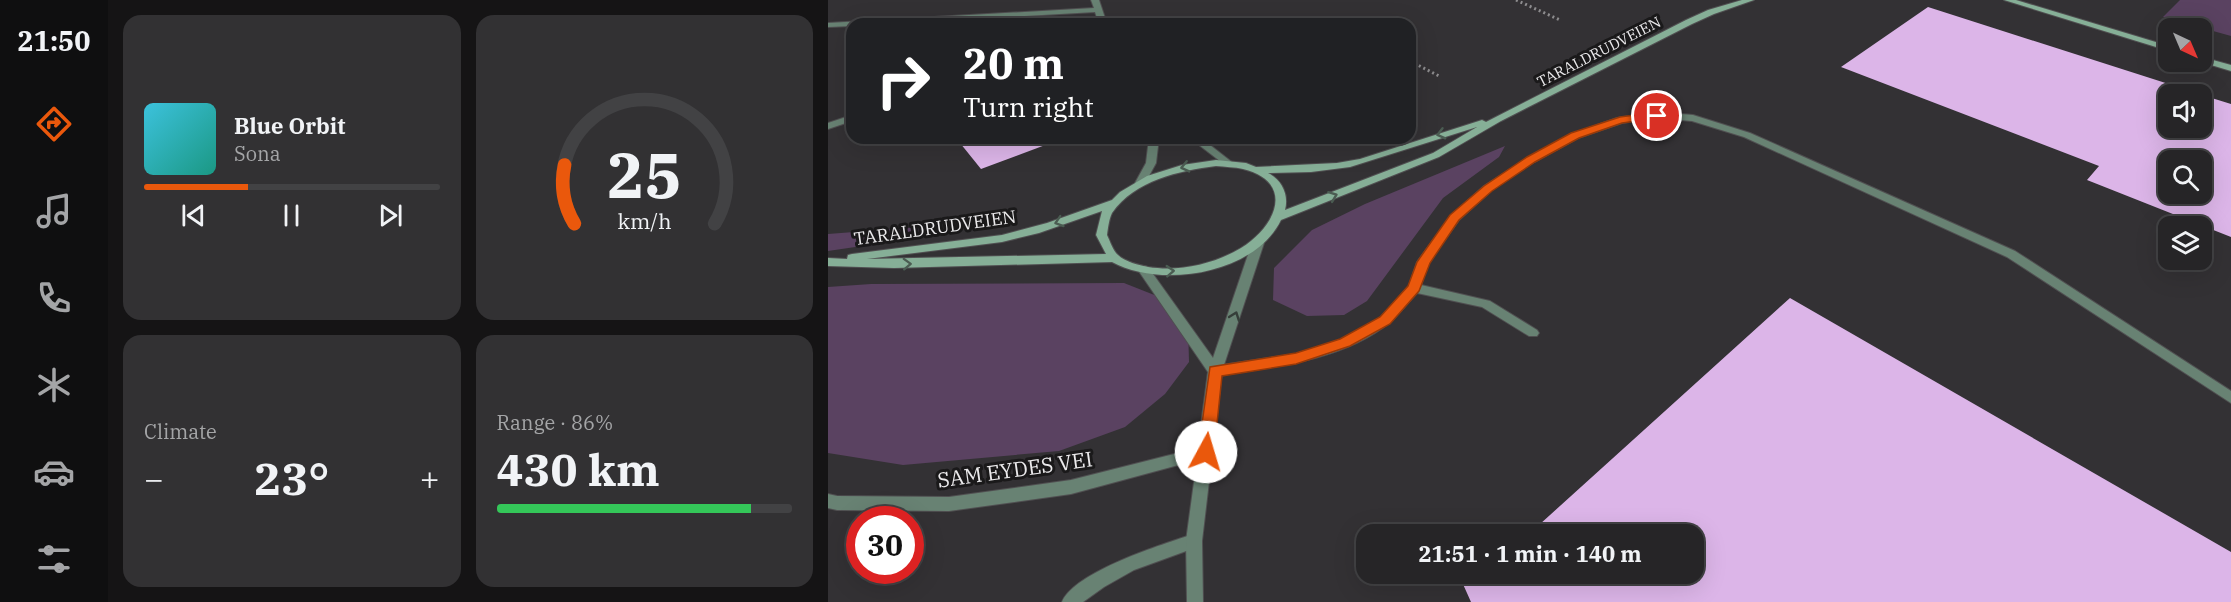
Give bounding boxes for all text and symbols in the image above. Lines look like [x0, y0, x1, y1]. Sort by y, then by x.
street label: TARALDRUDVEIEN [1534, 12, 1664, 91]
north arrow [2158, 18, 2212, 72]
map controls [2158, 18, 2212, 270]
text: 21:50 [18, 23, 90, 58]
text: 20 m [963, 36, 1064, 91]
icon: right [864, 42, 942, 120]
button: sound [2158, 84, 2212, 138]
text: Turn right [963, 89, 1094, 124]
pin [1631, 90, 1682, 141]
icon: arrive [1640, 99, 1673, 132]
icon: directions [33, 103, 75, 145]
text: Blue Orbit [234, 111, 345, 140]
one-way arrow [1437, 127, 1447, 139]
text: 25 [607, 135, 682, 216]
text: Sona [234, 140, 281, 167]
button: search [2158, 150, 2212, 204]
one-way arrow [1180, 159, 1190, 172]
icon: music [33, 190, 75, 232]
one-way arrow [1326, 191, 1337, 203]
icon: previous [177, 199, 210, 232]
icon: pause [275, 199, 308, 232]
icon: next [374, 199, 407, 232]
street label: TARALDRUDVEIEN [852, 205, 1018, 250]
text: km/h [617, 208, 671, 236]
one-way arrow [1054, 215, 1065, 228]
button: layers [2158, 216, 2212, 270]
one-way arrow [903, 257, 912, 270]
one-way arrow [1166, 265, 1175, 278]
icon: phone [33, 277, 75, 319]
one-way arrow [1228, 311, 1241, 322]
icon: climate [33, 364, 75, 406]
text: Range · 86% [497, 409, 613, 436]
text: Climate [144, 418, 217, 445]
position arrow [1174, 420, 1238, 484]
text: 430 km [497, 440, 660, 498]
street label: SAM EYDES VEI [936, 444, 1094, 494]
text: 23° [254, 449, 329, 507]
icon: car [33, 451, 75, 493]
text: − [144, 457, 164, 500]
text: + [420, 457, 440, 500]
speed limit sign: 30 [846, 506, 924, 584]
icon: filters [33, 538, 75, 580]
text: 21:51 · 1 min · 140 m [1418, 539, 1642, 568]

